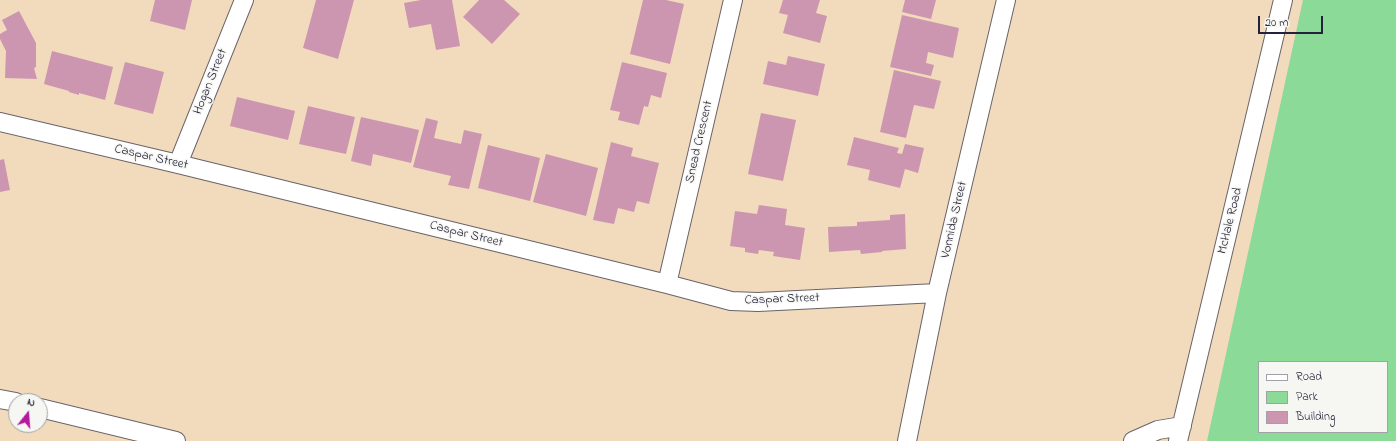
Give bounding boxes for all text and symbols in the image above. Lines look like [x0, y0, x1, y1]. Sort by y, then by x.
scale bar [1260, 8, 1325, 34]
text: 20 m [1265, 14, 1288, 32]
street label: Hogan Street [191, 47, 231, 117]
street label: Snead Crescent [683, 99, 717, 185]
street label: Caspar Street [113, 142, 189, 174]
street label: Vonnida Street [939, 180, 971, 260]
street label: McHale Road [1215, 186, 1247, 256]
street label: Caspar Street [428, 218, 504, 252]
street label: Caspar Street [744, 291, 820, 309]
legend [1258, 361, 1388, 433]
text: Road [1296, 368, 1322, 386]
text: Park [1296, 388, 1318, 406]
north arrow [8, 393, 48, 433]
text: N [25, 394, 37, 411]
text: Building [1296, 408, 1335, 426]

